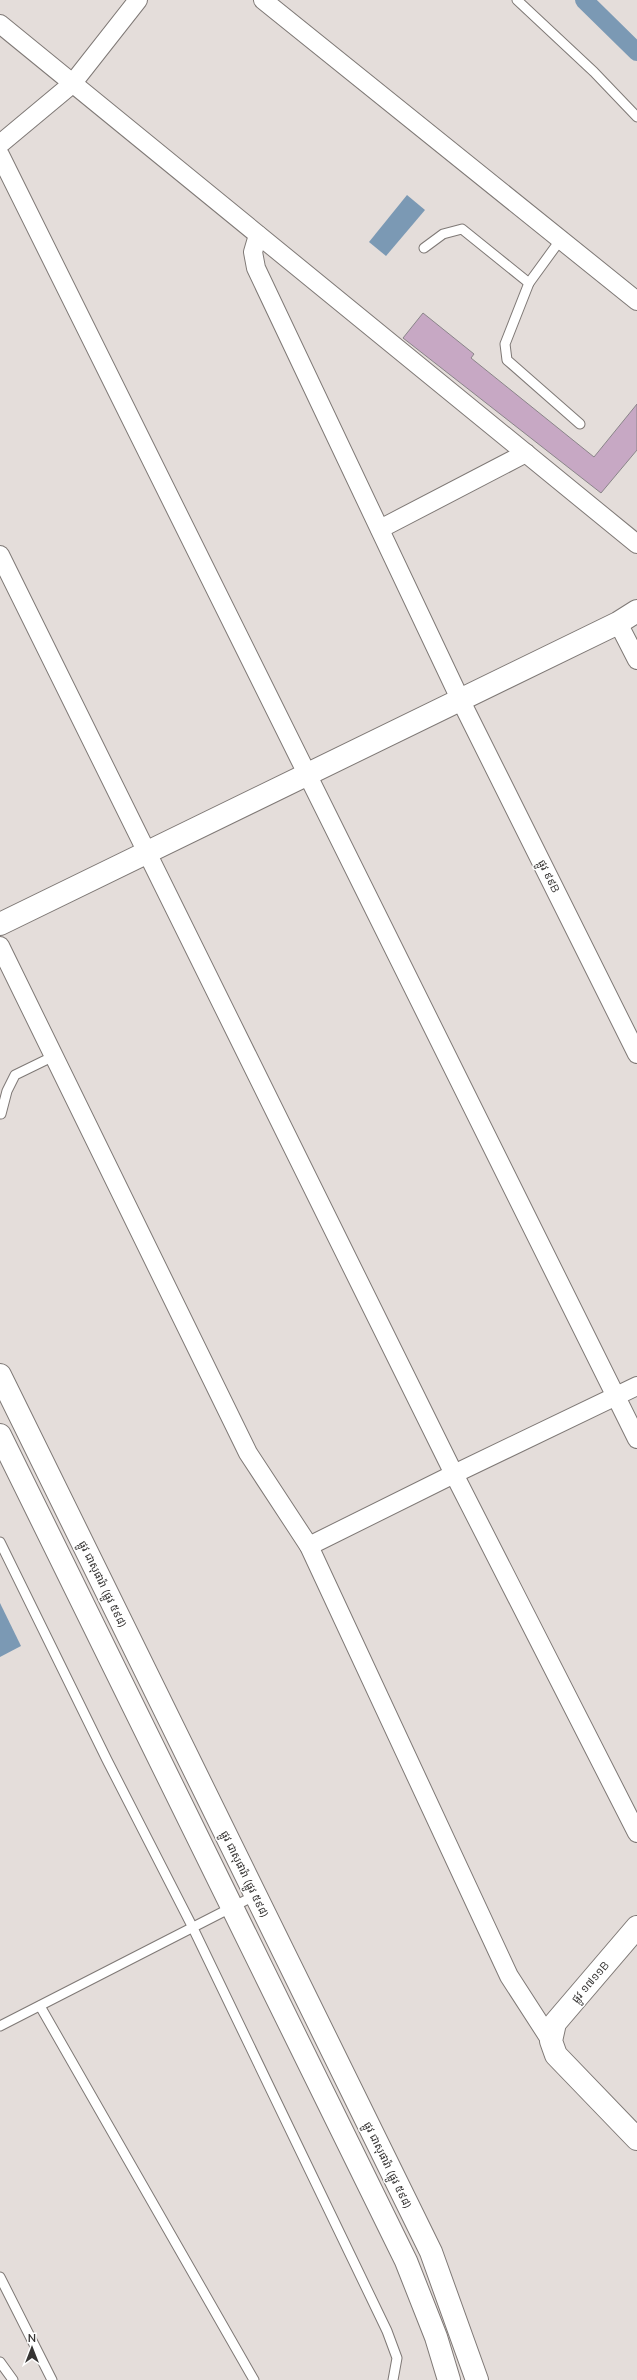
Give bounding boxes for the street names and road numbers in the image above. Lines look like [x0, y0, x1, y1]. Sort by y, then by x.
street label: ផ្លូវ ៩៩B [532, 857, 563, 896]
street label: ផ្លូវ ជាសុផារ៉ា (ផ្លូវ ៥៩៨) [73, 1538, 130, 1631]
street label: ផ្លូវ ជាសុផារ៉ា (ផ្លូវ ៥៩៨) [215, 1828, 272, 1921]
street label: ផ្លូវ ១៧១១B [568, 1958, 614, 2008]
street label: ផ្លូវ ជាសុផារ៉ា (ផ្លូវ ៥៩៨) [358, 2119, 415, 2212]

